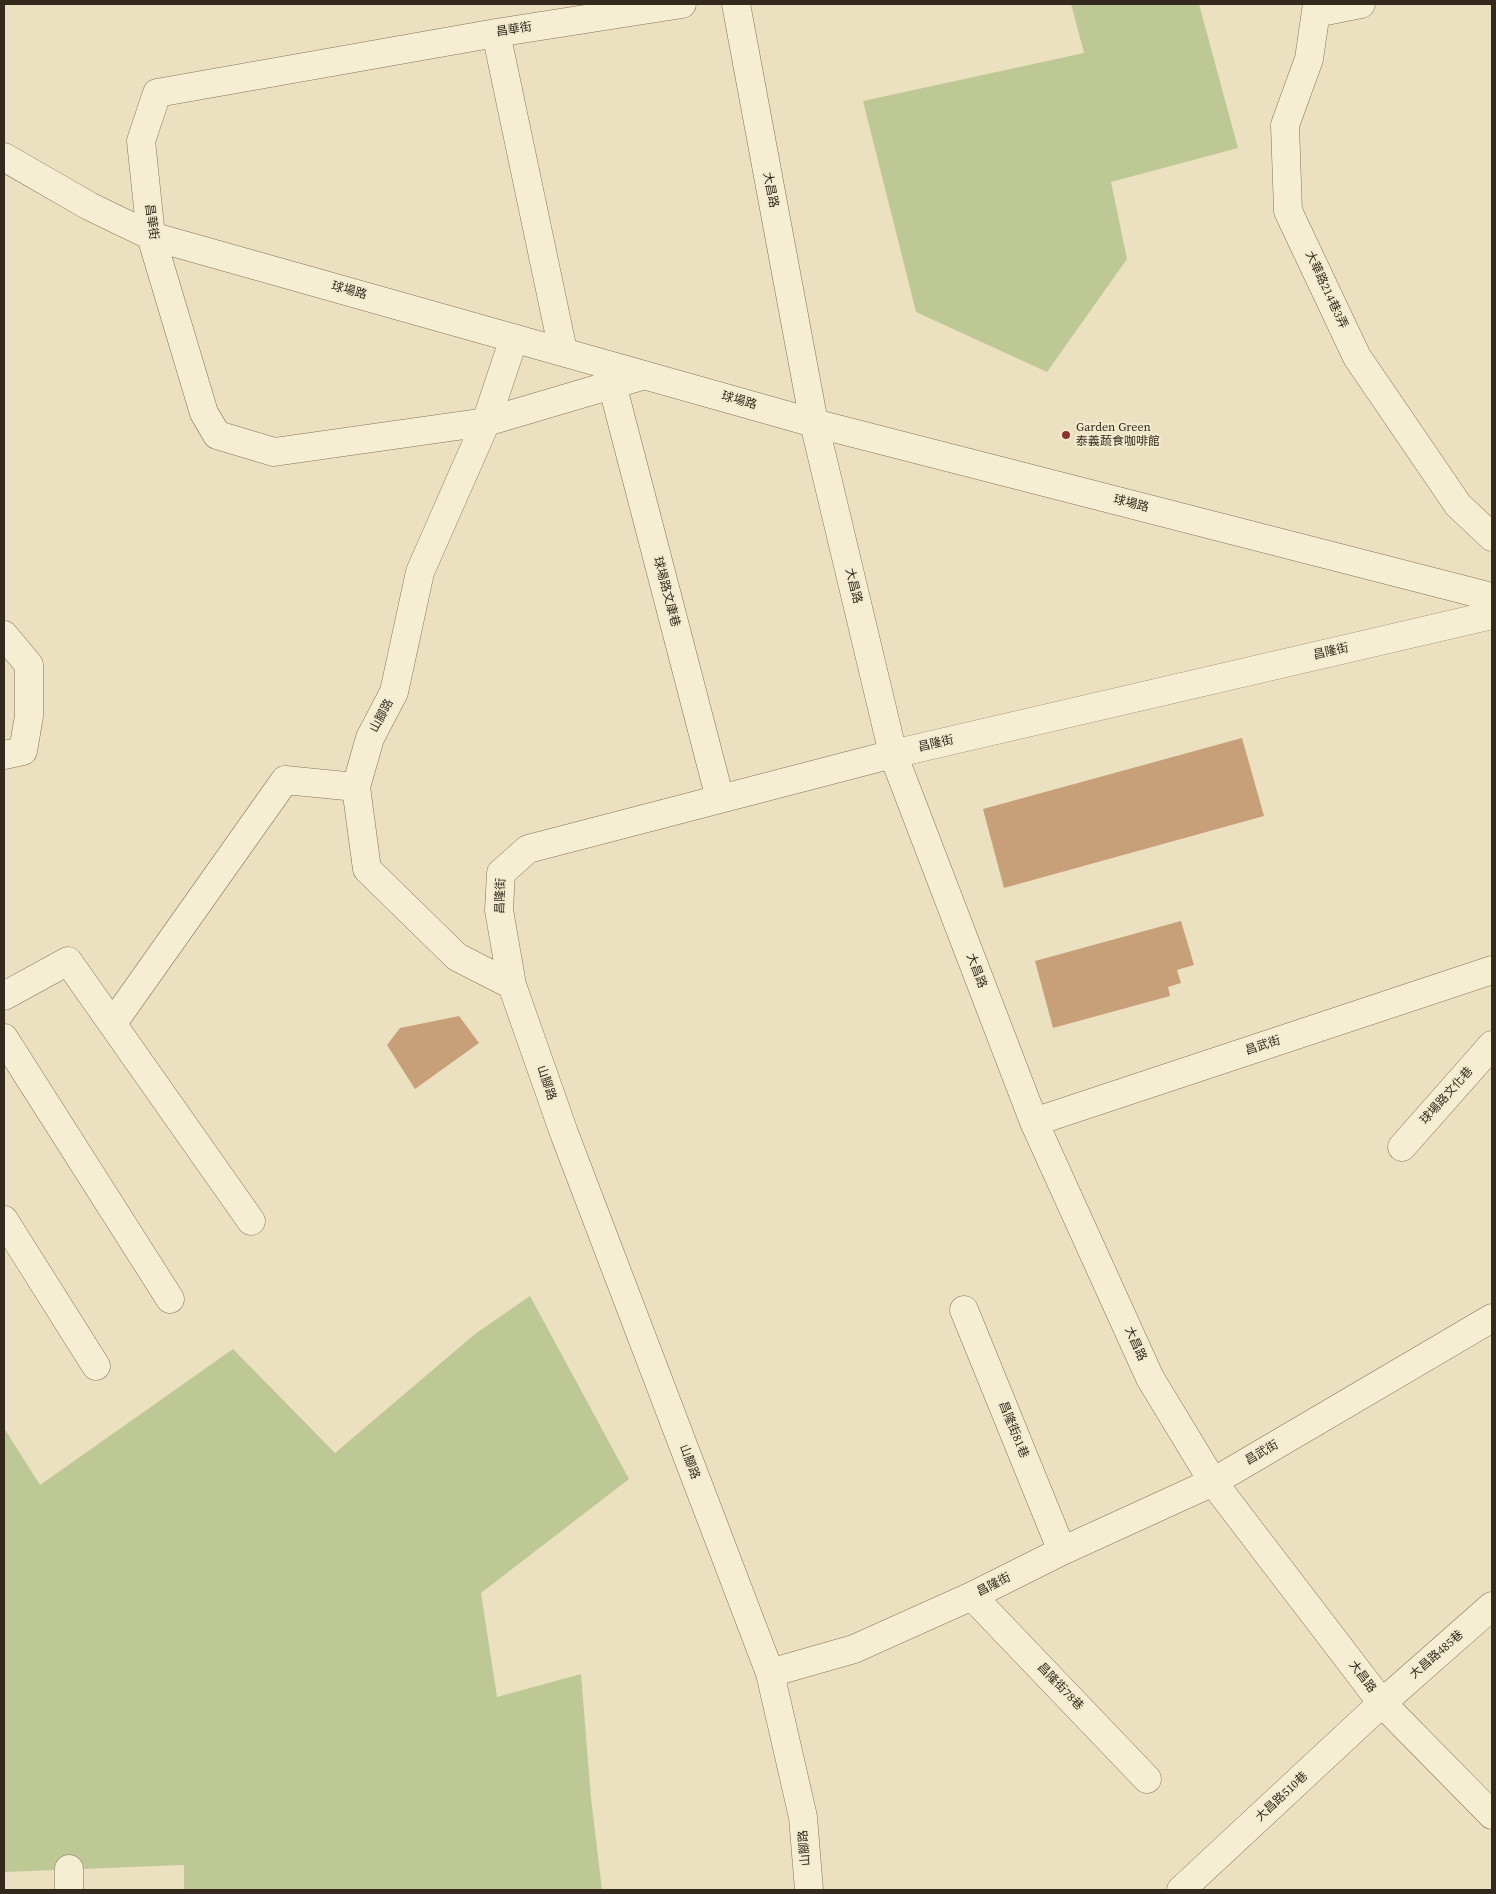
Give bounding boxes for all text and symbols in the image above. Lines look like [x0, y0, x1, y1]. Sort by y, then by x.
street label: 昌華街 [495, 20, 533, 40]
street label: 大昌路 [759, 171, 781, 209]
street label: 昌華街 [141, 203, 161, 241]
street label: 大華路214巷3弄 [1302, 249, 1350, 331]
street label: 球場路 [330, 279, 368, 303]
street label: 球場路 [720, 389, 758, 413]
place label: Garden Green 泰義蔬食咖啡館 [1076, 421, 1160, 449]
marker: Garden Green 泰義蔬食咖啡館 [1060, 429, 1072, 441]
street label: 球場路 [1112, 493, 1150, 515]
street label: 球場路文康巷 [650, 555, 682, 629]
street label: 大昌路 [842, 567, 864, 605]
street label: 昌隆街 [1312, 641, 1350, 663]
street label: 山腳路 [367, 697, 397, 735]
street label: 昌隆街 [917, 733, 955, 755]
street label: 昌隆街 [493, 878, 509, 914]
street label: 大昌路 [963, 952, 989, 990]
street label: 昌武街 [1244, 1034, 1282, 1058]
street label: 山腳路 [533, 1064, 559, 1102]
street label: 球場路文化巷 [1418, 1064, 1476, 1128]
street label: 大昌路 [1121, 1325, 1149, 1363]
street label: 昌隆街81巷 [995, 1399, 1031, 1461]
street label: 昌武街 [1243, 1438, 1281, 1468]
street label: 山腳路 [676, 1443, 702, 1481]
street label: 昌隆街 [975, 1570, 1013, 1600]
street label: 大昌路485巷 [1407, 1628, 1467, 1682]
street label: 大昌路 [1345, 1658, 1379, 1696]
street label: 昌隆街78巷 [1034, 1660, 1086, 1714]
street label: 大昌路510巷 [1253, 1769, 1311, 1825]
street label: 山腳路 [796, 1829, 814, 1867]

